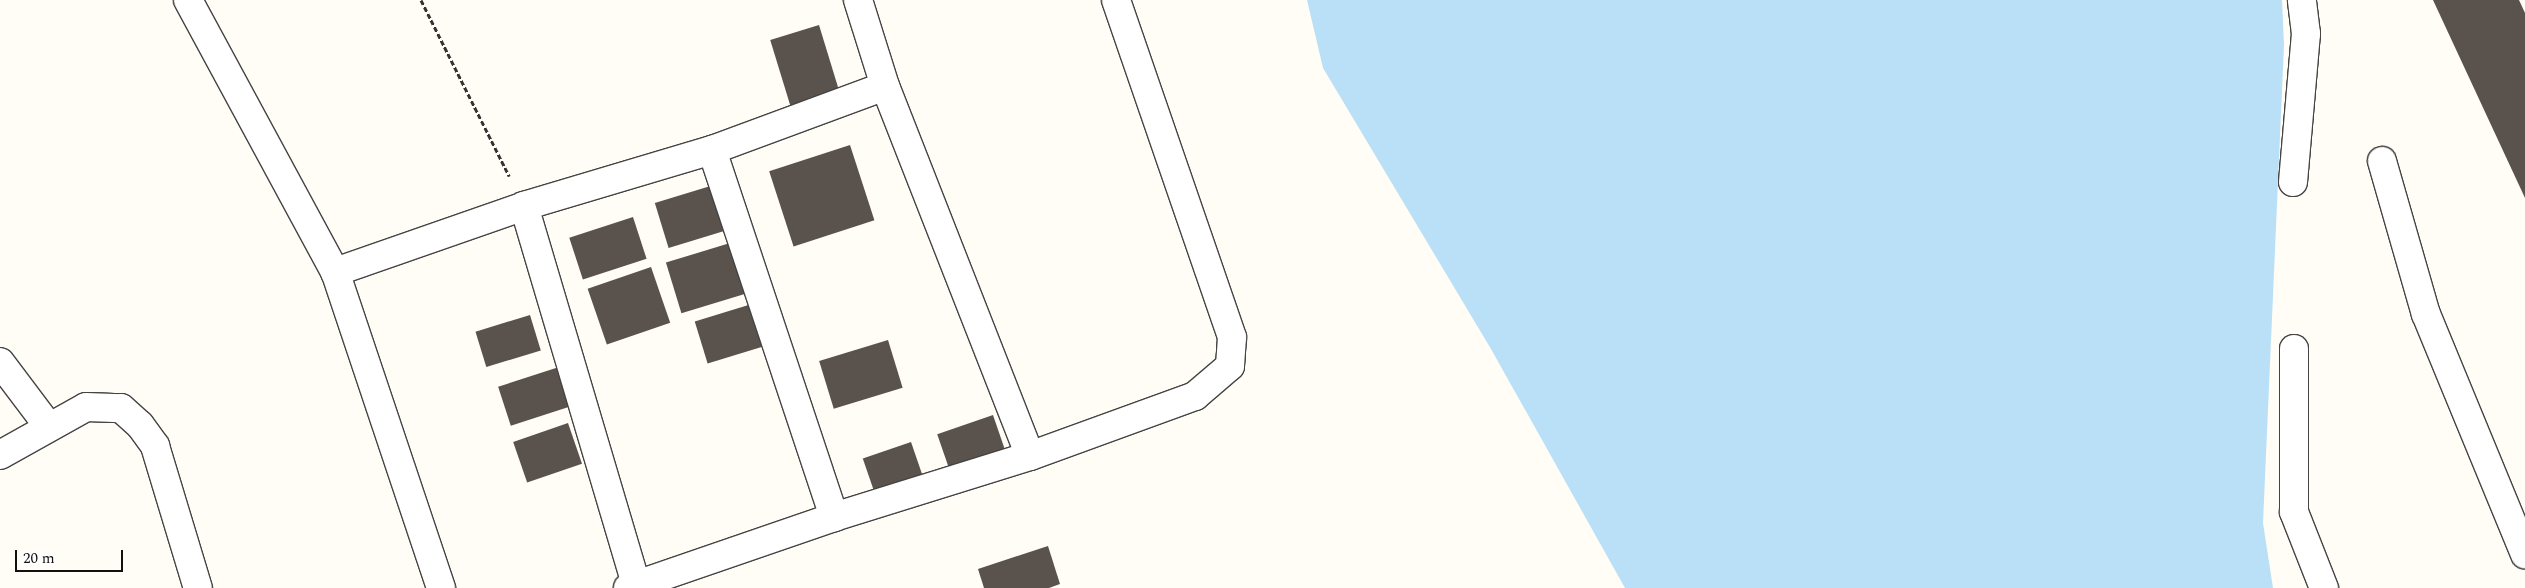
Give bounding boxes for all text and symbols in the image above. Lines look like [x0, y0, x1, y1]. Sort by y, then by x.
scale bar [18, 540, 125, 572]
text: 20 m [23, 547, 55, 570]

